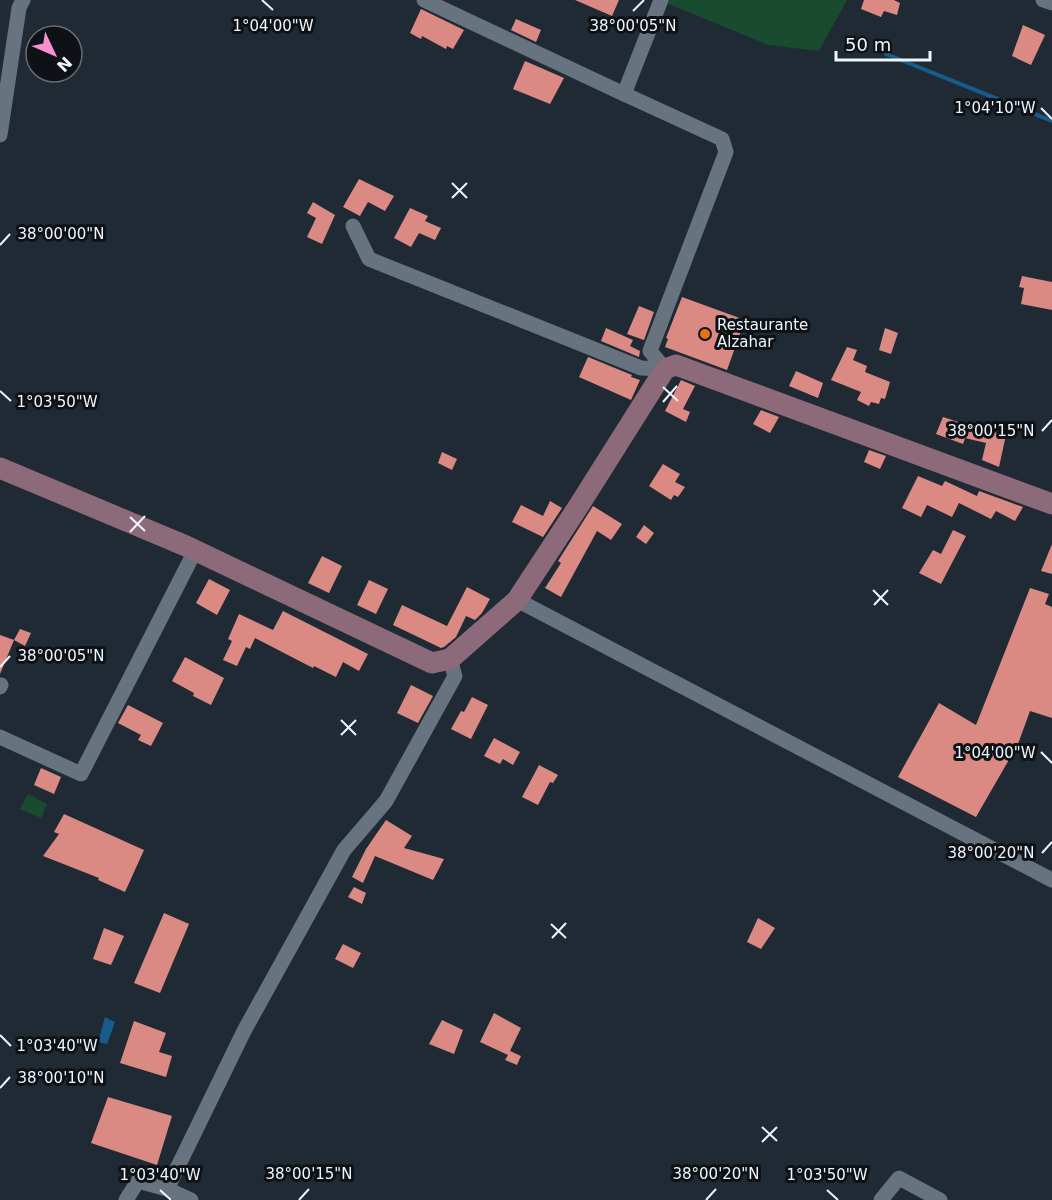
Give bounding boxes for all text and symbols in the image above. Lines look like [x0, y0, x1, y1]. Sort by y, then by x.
text: 1°04'00"W [232, 17, 314, 35]
text: 38°00'05"N [589, 17, 677, 35]
north arrow [24, 24, 84, 84]
scale bar [836, 24, 930, 62]
text: 50 m [845, 34, 891, 55]
text: N [53, 53, 76, 75]
text: 1°04'10"W [954, 99, 1036, 117]
text: 38°00'00"N [17, 225, 105, 243]
place label: Restaurante Alzahar [717, 316, 808, 351]
marker: Restaurante Alzahar [698, 327, 712, 341]
text: 1°03'50"W [16, 393, 98, 411]
text: 38°00'15"N [947, 422, 1035, 440]
text: 38°00'05"N [17, 647, 105, 665]
text: 1°04'00"W [954, 744, 1036, 762]
text: 38°00'20"N [947, 844, 1035, 862]
text: 1°03'40"W [16, 1037, 98, 1055]
text: 38°00'10"N [17, 1069, 105, 1087]
text: 38°00'15"N [265, 1165, 353, 1183]
text: 38°00'20"N [672, 1165, 760, 1183]
text: 1°03'40"W [119, 1166, 201, 1184]
text: 1°03'50"W [786, 1166, 868, 1184]

